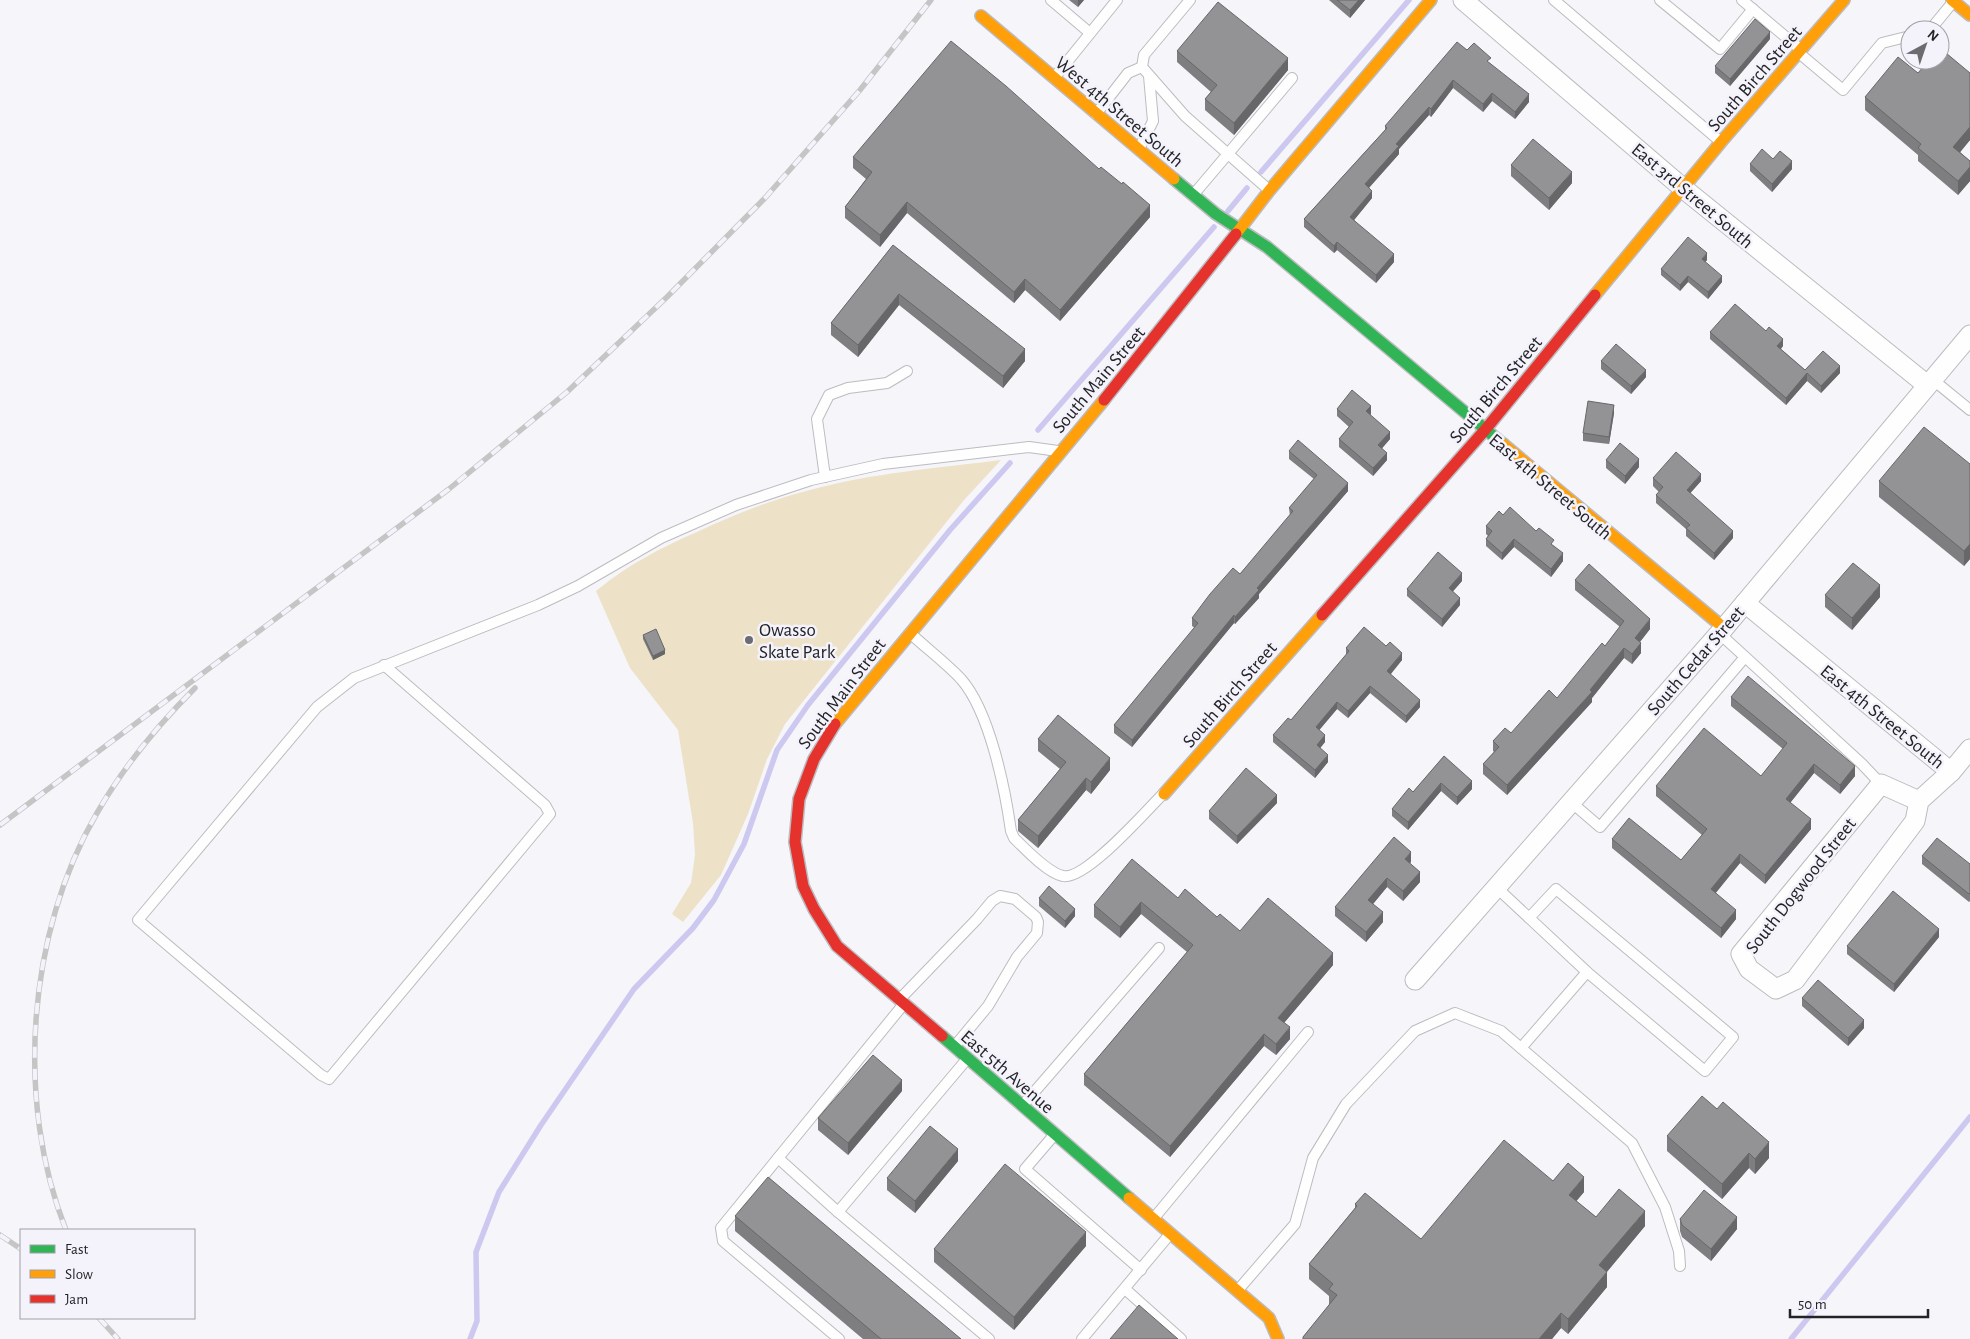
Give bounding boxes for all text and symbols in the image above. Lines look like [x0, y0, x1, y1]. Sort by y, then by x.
north arrow [1900, 20, 1950, 70]
street label: South Birch Street [1704, 23, 1806, 135]
text: N [1924, 27, 1941, 44]
street label: West 4th Street South [1051, 53, 1187, 171]
street label: East 3rd Street South [1628, 140, 1756, 252]
street label: South Main Street [1049, 323, 1149, 437]
street label: South Birch Street [1446, 333, 1546, 447]
street label: East 4th Street South [1485, 431, 1615, 544]
street label: South Cedar Street [1644, 603, 1748, 719]
place label: Owasso Skate Park [759, 621, 836, 662]
marker: Owasso Skate Park [743, 634, 755, 646]
street label: South Main Street [795, 635, 890, 753]
street label: South Birch Street [1179, 639, 1281, 751]
street label: East 4th Street South [1816, 662, 1948, 773]
street label: South Dogwood Street [1742, 814, 1860, 957]
street label: East 5th Avenue [957, 1027, 1057, 1117]
legend [20, 1229, 195, 1319]
text: Fast [65, 1242, 89, 1257]
text: Slow [65, 1267, 93, 1282]
scale bar [1790, 1286, 1928, 1318]
text: Jam [65, 1292, 88, 1307]
text: 50 m [1798, 1297, 1827, 1312]

